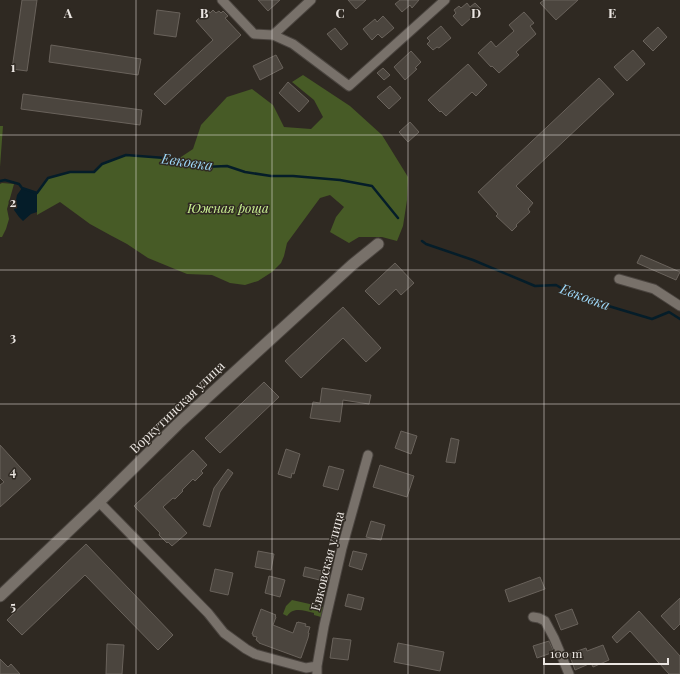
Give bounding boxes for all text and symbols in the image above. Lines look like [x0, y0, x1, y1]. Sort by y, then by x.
text: A [63, 4, 73, 21]
text: B [200, 4, 209, 21]
text: C [335, 4, 345, 21]
text: D [471, 4, 481, 21]
text: E [608, 4, 616, 21]
text: 1 [11, 58, 16, 75]
water label: Евковка [159, 148, 214, 175]
text: 2 [10, 193, 17, 210]
park label: Южная роща [186, 199, 269, 216]
water label: Евковка [557, 278, 613, 314]
text: 3 [10, 328, 16, 345]
street label: Воркутинская улица [126, 357, 228, 456]
text: 4 [10, 462, 17, 479]
street label: Евковская улица [306, 509, 347, 612]
text: 5 [10, 597, 16, 614]
scale bar [544, 640, 668, 666]
text: 100 m [550, 645, 583, 661]

